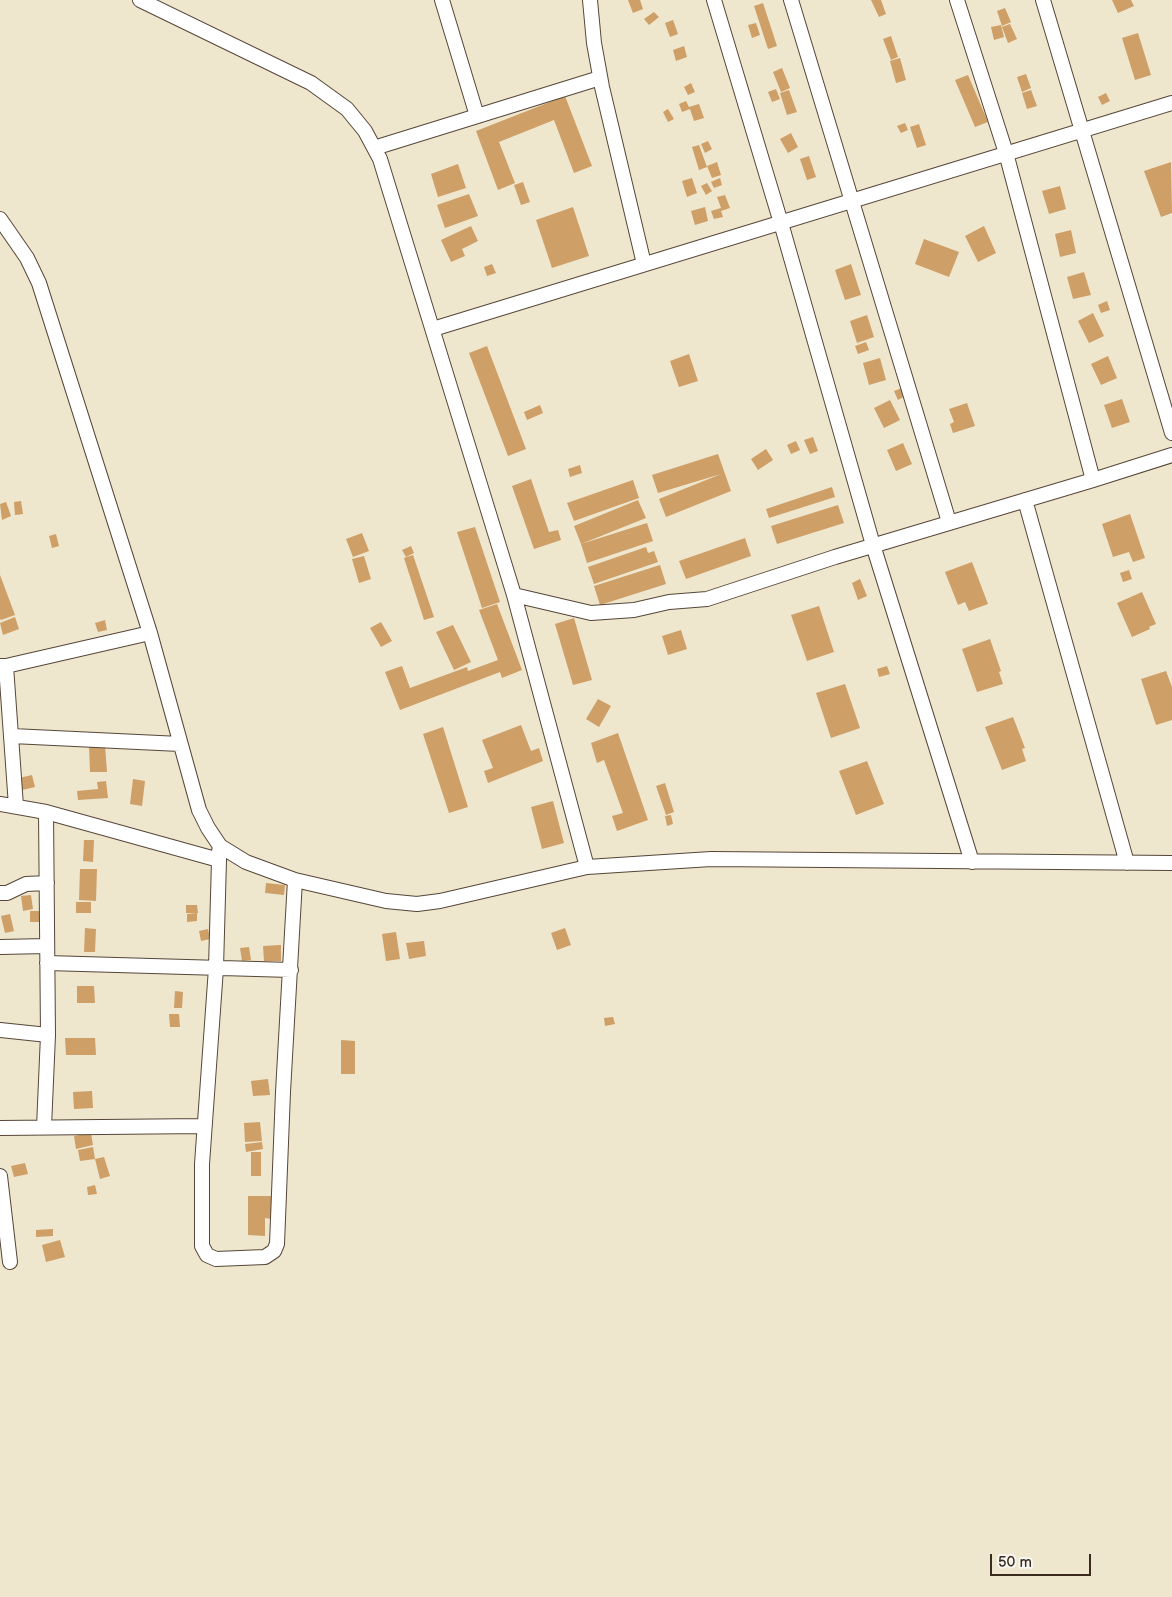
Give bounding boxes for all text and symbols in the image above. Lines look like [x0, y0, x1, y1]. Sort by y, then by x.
scale bar [992, 1544, 1093, 1576]
text: 50 m [998, 1553, 1032, 1572]

